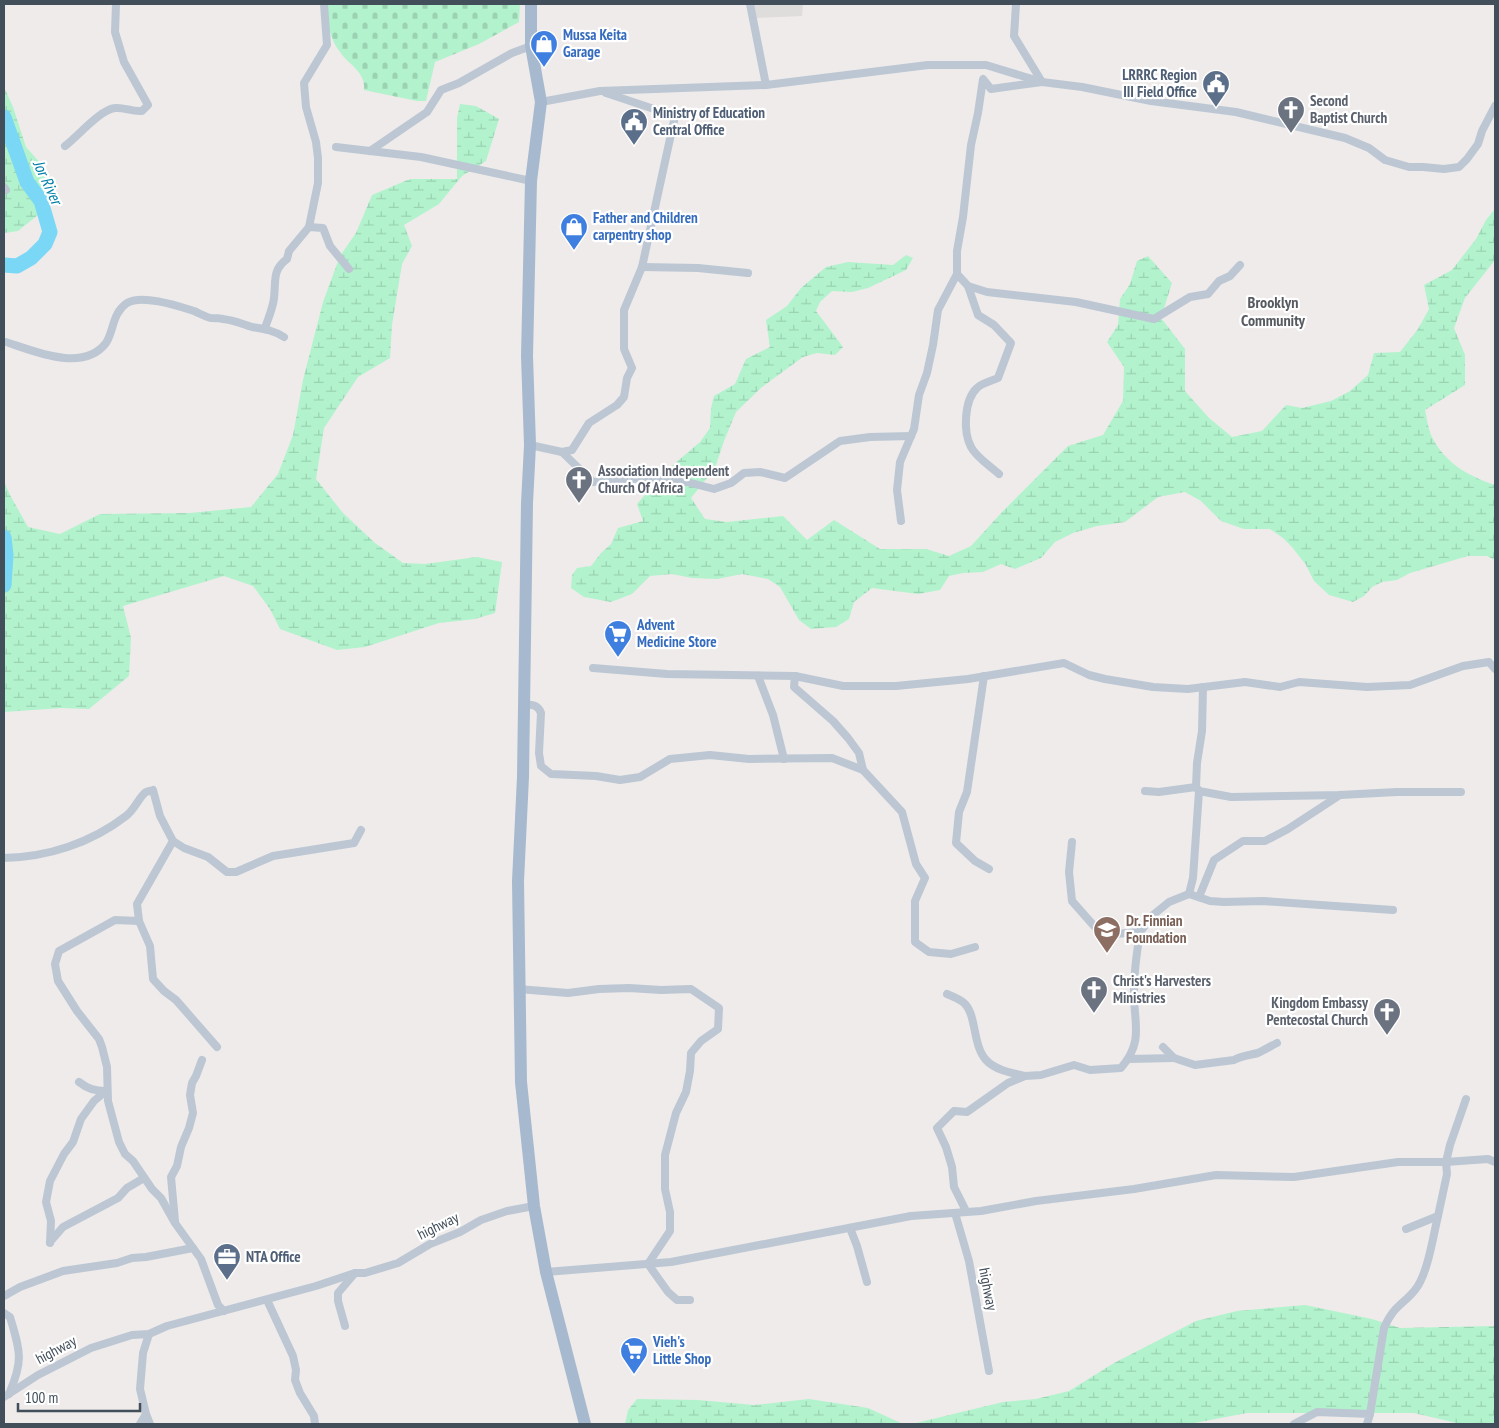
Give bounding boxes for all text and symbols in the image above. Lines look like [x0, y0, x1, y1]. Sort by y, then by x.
place label: Mussa Keita Garage [563, 25, 627, 61]
shop icon: Mussa Keita Garage [529, 29, 559, 68]
place label: LRRRC Region III Field Office [1122, 65, 1197, 101]
public building icon: LRRRC Region III Field Office [1201, 69, 1231, 108]
place label: Second Baptist Church [1310, 91, 1387, 127]
church icon: Second Baptist Church [1276, 95, 1306, 134]
place label: Ministry of Education Central Office [653, 103, 765, 139]
public building icon: Ministry of Education Central Office [619, 107, 649, 146]
water label: Jor River [29, 156, 68, 210]
place label: Father and Children carpentry shop [593, 208, 698, 244]
shop icon: Father and Children carpentry shop [559, 212, 589, 251]
district label: Brooklyn Community [1241, 292, 1306, 330]
place label: Association Independent Church Of Africa [597, 461, 730, 497]
church icon: Association Independent Church Of Africa [564, 465, 594, 504]
place label: Advent Medicine Store [636, 615, 717, 651]
supermarket icon: Advent Medicine Store [603, 619, 633, 658]
place label: Dr. Finnian Foundation [1126, 911, 1187, 947]
school or university icon: Dr. Finnian Foundation [1092, 915, 1122, 954]
place label: Christ's Harvesters Ministries [1113, 971, 1211, 1007]
church icon: Christ's Harvesters Ministries [1079, 975, 1109, 1014]
place label: Kingdom Embassy Pentecostal Church [1267, 993, 1369, 1029]
church icon: Kingdom Embassy Pentecostal Church [1372, 997, 1402, 1036]
street label: highway [414, 1207, 462, 1244]
office icon: NTA Office [212, 1242, 242, 1281]
place label: NTA Office [246, 1247, 301, 1266]
street label: highway [975, 1266, 1002, 1312]
street label: highway [32, 1331, 80, 1368]
place label: Vieh's Little Shop [652, 1332, 712, 1368]
supermarket icon: Vieh's Little Shop [619, 1336, 649, 1375]
scale bar [18, 1380, 140, 1412]
text: 100 m [25, 1388, 58, 1407]

